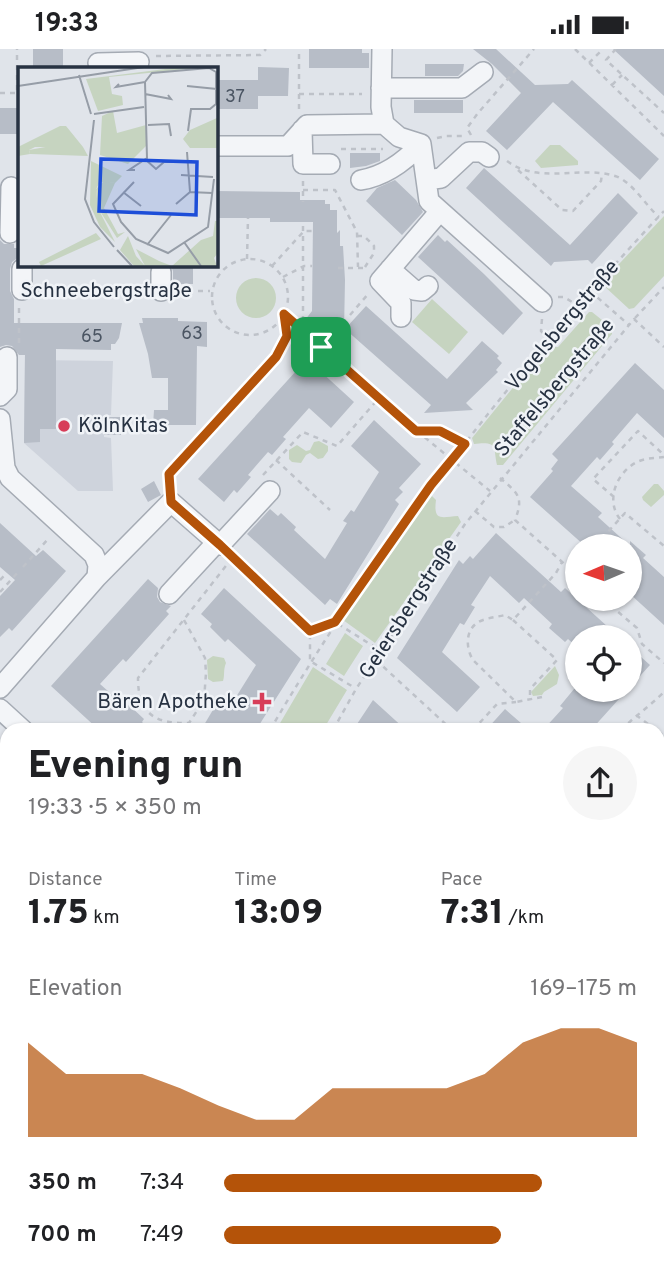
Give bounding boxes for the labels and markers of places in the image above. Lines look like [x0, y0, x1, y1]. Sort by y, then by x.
pin [291, 317, 351, 377]
place label: KölnKitas [78, 413, 168, 440]
marker: KölnKitas [56, 418, 72, 434]
place label: Bären Apotheke [97, 689, 248, 716]
marker: Bären Apotheke [254, 694, 270, 710]

